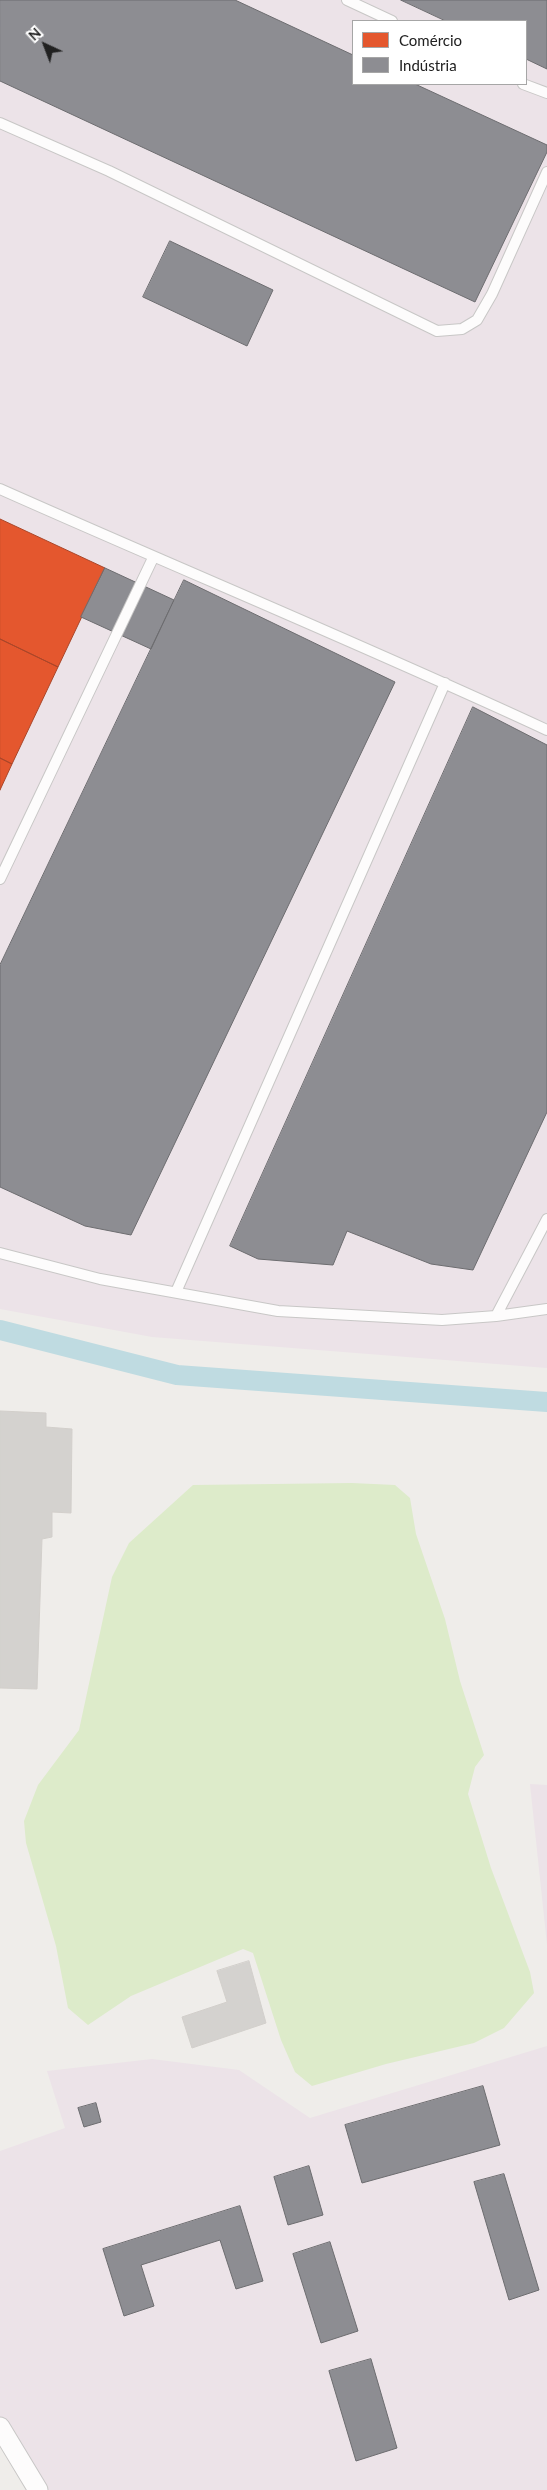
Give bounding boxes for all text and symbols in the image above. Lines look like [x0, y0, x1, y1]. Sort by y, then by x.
north arrow [20, 20, 70, 70]
legend [352, 20, 527, 85]
text: N [25, 24, 44, 44]
text: Comércio [399, 31, 462, 49]
text: Indústria [399, 56, 457, 74]

